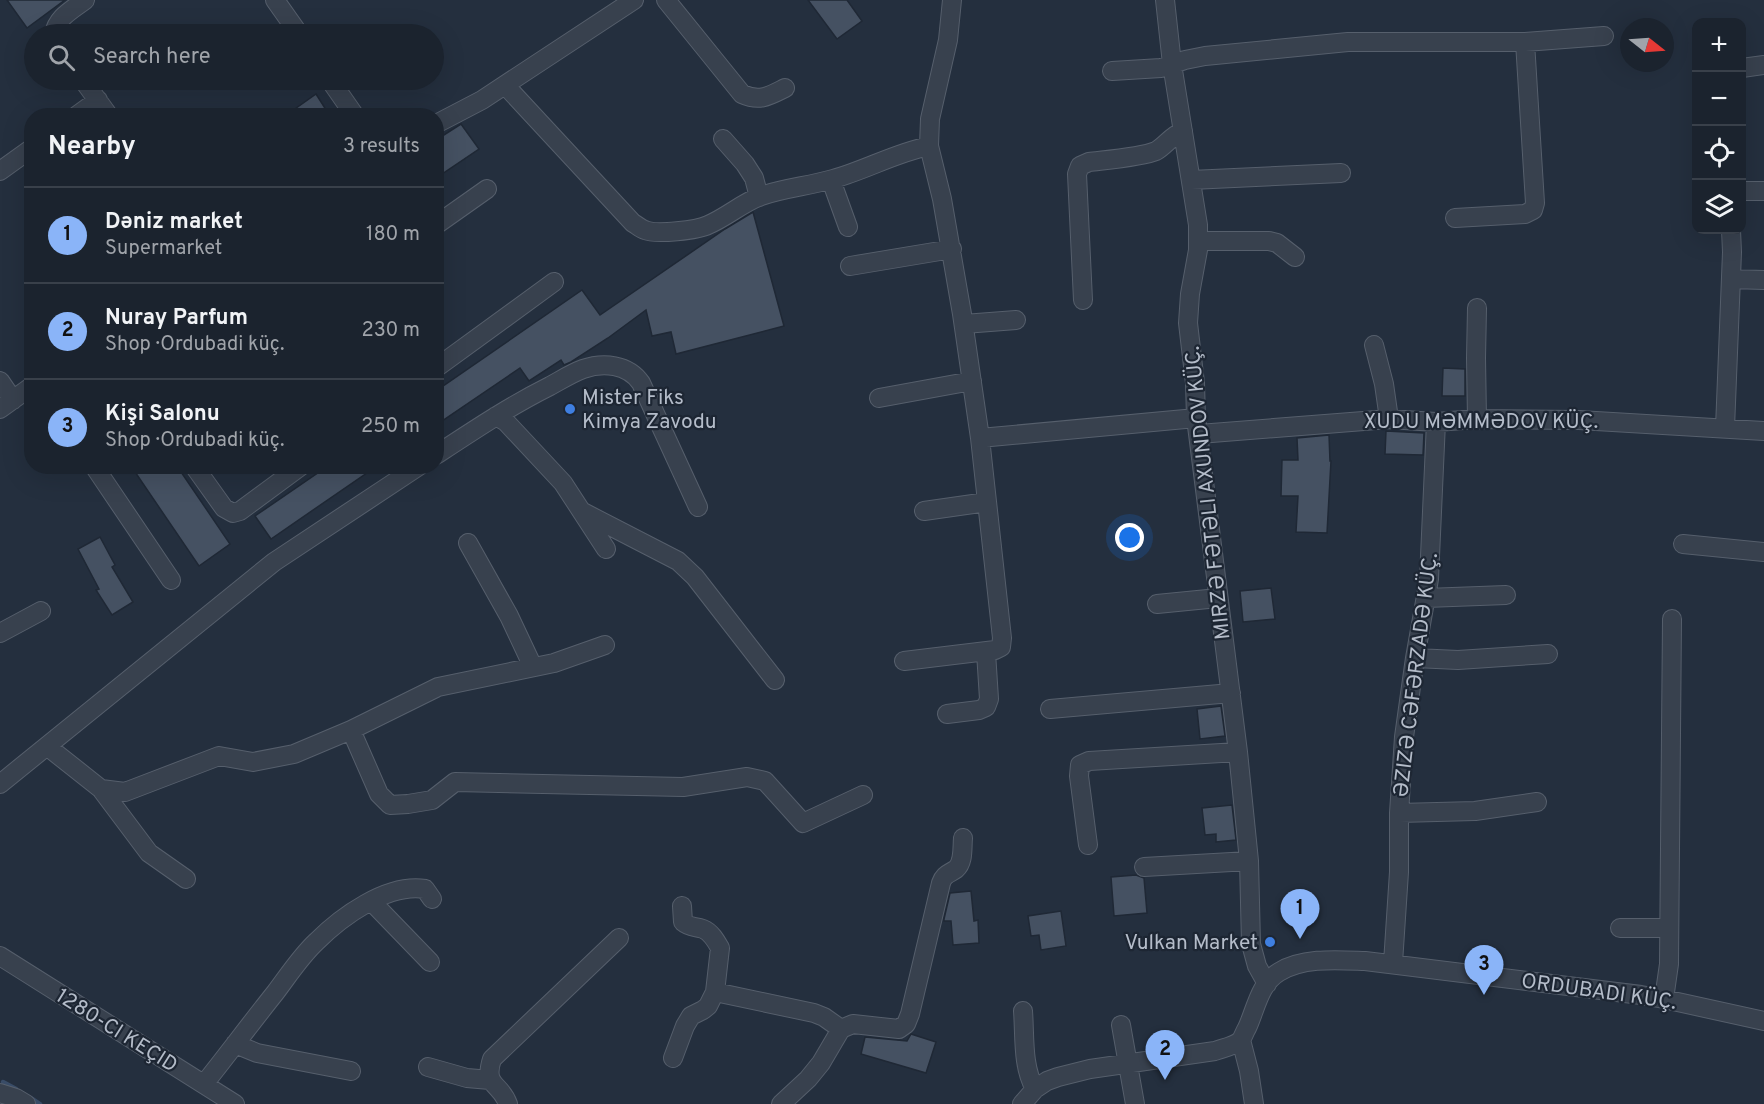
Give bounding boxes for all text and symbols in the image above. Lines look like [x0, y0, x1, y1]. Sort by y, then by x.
north arrow [1620, 18, 1674, 72]
map controls [1692, 18, 1746, 234]
button: + [1692, 18, 1746, 72]
search box [24, 24, 444, 90]
icon: search [45, 41, 78, 74]
text: Search here [93, 44, 211, 71]
button: − [1692, 72, 1746, 126]
button: locate [1692, 126, 1746, 180]
text: Nearby [48, 131, 136, 164]
text: 3 results [343, 134, 420, 160]
button: layers [1692, 180, 1746, 234]
text: Dəniz market [105, 209, 243, 236]
text: 1 [64, 222, 72, 248]
text: 180 m [366, 222, 420, 248]
text: Supermarket [105, 236, 222, 262]
text: Nuray Parfum [105, 305, 248, 332]
text: 2 [61, 318, 74, 344]
text: 230 m [361, 318, 420, 344]
text: Shop · Ordubadi küç. [105, 332, 285, 358]
street label: MIRZƏ FƏTƏLI AXUNDOV KÜÇ. [1180, 345, 1237, 641]
place label: Mister Fiks Kimya Zavodu [582, 385, 717, 436]
text: Kişi Salonu [105, 401, 220, 428]
marker: Mister Fiks Kimya Zavodu [563, 402, 577, 416]
street label: XUDU MƏMMƏDOV KÜÇ. [1364, 409, 1598, 436]
text: 3 [62, 414, 74, 440]
text: 250 m [361, 414, 420, 440]
text: Shop · Ordubadi küç. [105, 428, 285, 454]
your location [1115, 523, 1144, 552]
street label: ƏZIZƏ CƏFƏRZADƏ KÜÇ. [1388, 551, 1445, 799]
pin: 1 [1280, 890, 1320, 939]
place label: Vulkan Market [1124, 930, 1258, 957]
marker: Vulkan Market [1263, 935, 1277, 949]
pin: 3 [1464, 946, 1504, 995]
street label: ORDUBADI KÜÇ. [1519, 968, 1678, 1017]
street label: 1280-CI KEÇID [50, 983, 182, 1080]
pin: 2 [1146, 1030, 1184, 1080]

